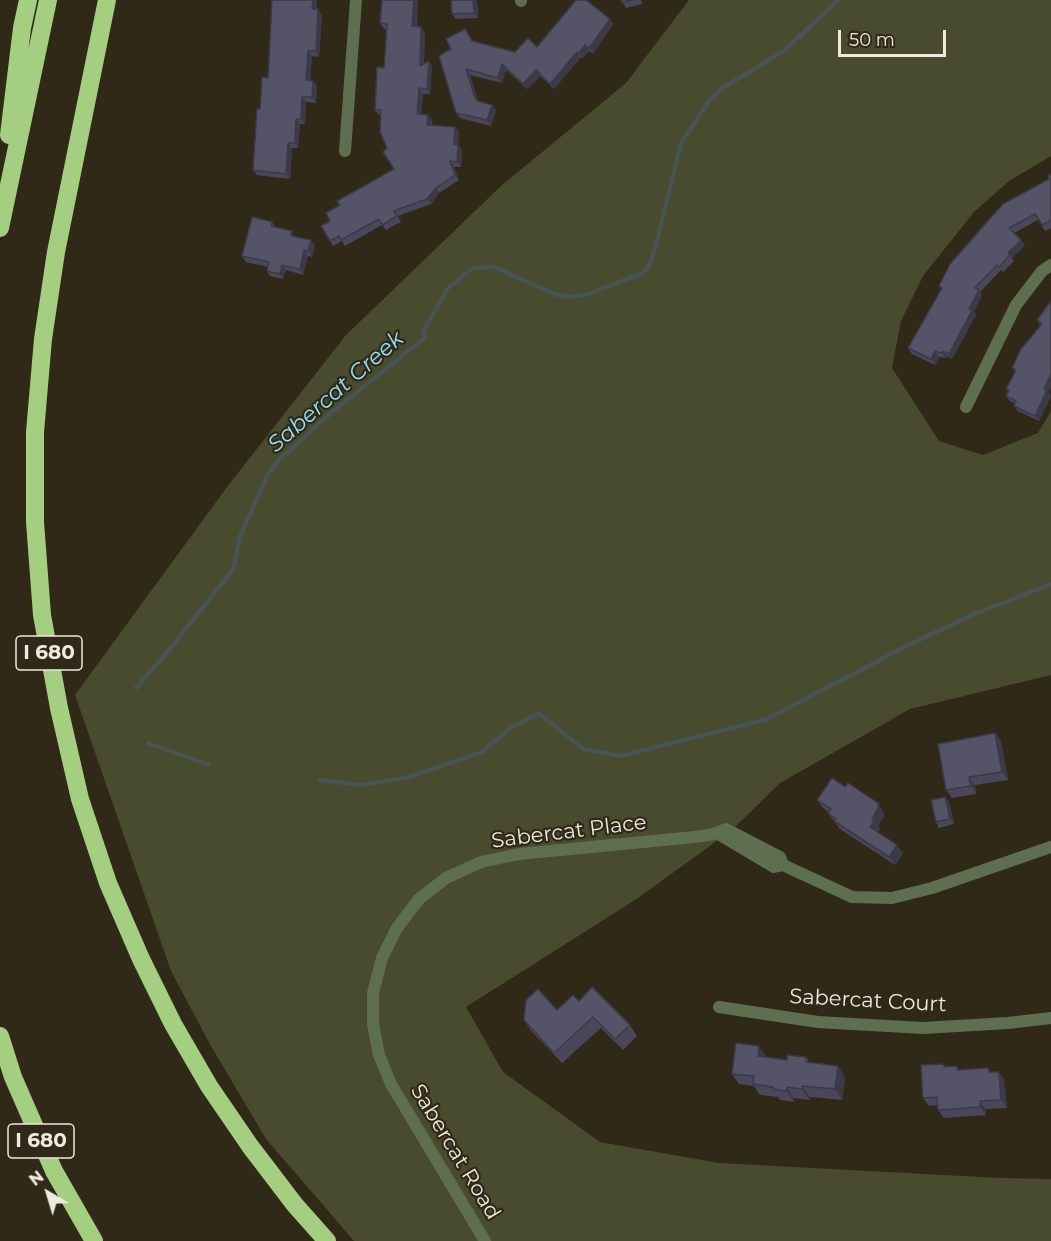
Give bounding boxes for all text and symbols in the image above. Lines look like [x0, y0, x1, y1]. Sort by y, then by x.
scale bar [841, 18, 949, 56]
text: 50 m [849, 29, 895, 51]
water label: Sabercat Creek [263, 326, 409, 458]
road number: I 680 [16, 636, 82, 670]
street label: Sabercat Place [490, 810, 648, 854]
street label: Sabercat Court [789, 984, 947, 1018]
street label: Sabercat Road [405, 1080, 505, 1224]
road number: I 680 [8, 1124, 74, 1158]
north arrow [18, 1163, 78, 1223]
text: N [26, 1167, 48, 1190]

